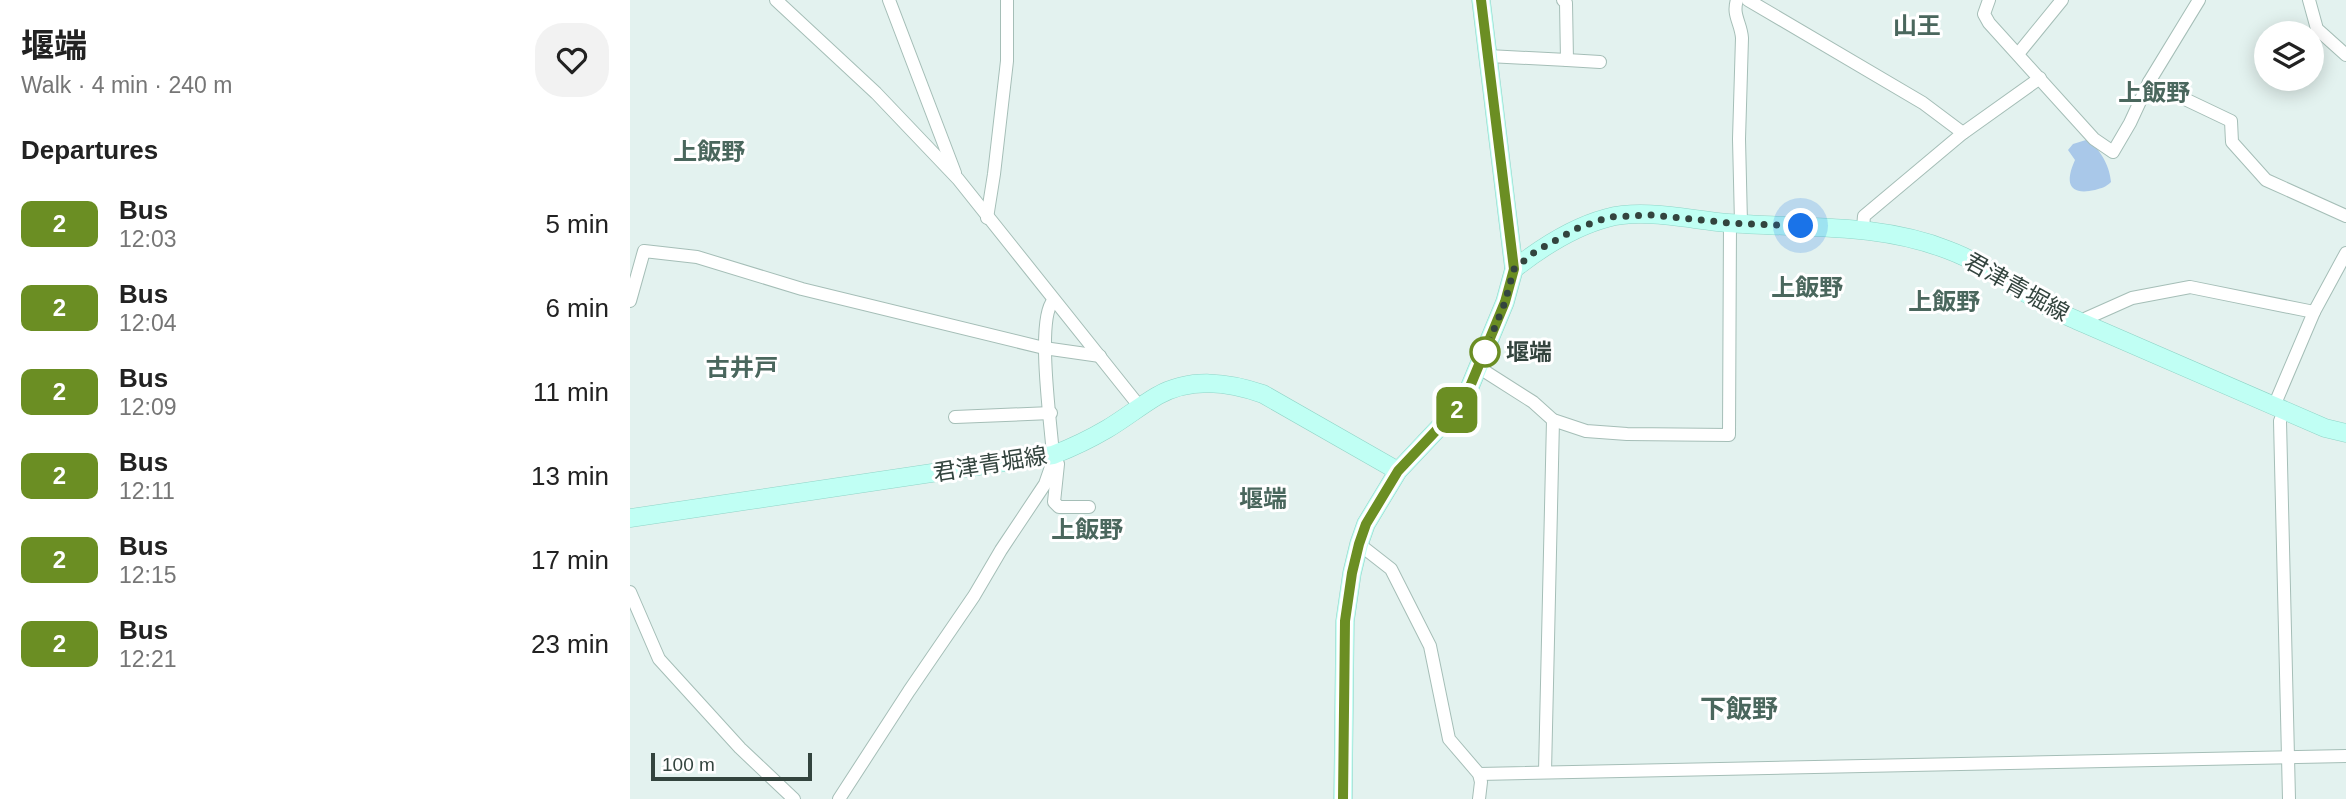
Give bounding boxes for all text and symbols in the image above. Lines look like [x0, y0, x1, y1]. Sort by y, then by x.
district label: 山王 [1893, 12, 1941, 39]
map controls [2254, 21, 2324, 91]
button: layers [2254, 21, 2324, 91]
button: heart [535, 23, 609, 97]
text: 堰端 [21, 27, 87, 64]
text: Walk · 4 min · 240 m [21, 72, 232, 98]
district label: 上飯野 [2118, 79, 2190, 106]
text: Departures [21, 135, 158, 165]
district label: 上飯野 [673, 138, 745, 165]
text: Bus [119, 195, 168, 225]
your location [1783, 208, 1818, 243]
text: 5 min [545, 209, 609, 239]
text: 2 [53, 210, 66, 237]
text: 12:03 [119, 226, 177, 252]
street label: 君津青堀線 [1960, 248, 2074, 326]
district label: 上飯野 [1771, 274, 1843, 301]
text: Bus [119, 279, 168, 309]
district label: 上飯野 [1908, 288, 1980, 315]
text: 6 min [545, 293, 609, 323]
text: 2 [53, 294, 66, 321]
text: 12:04 [119, 310, 177, 336]
marker: 堰端 [1470, 337, 1500, 367]
place label: 堰端 [1506, 339, 1552, 365]
district label: 古井戸 [706, 354, 778, 381]
text: Bus [119, 363, 168, 393]
text: 11 min [533, 377, 609, 407]
text: 2 [53, 378, 66, 405]
line badge: 2 [1434, 387, 1480, 433]
text: 12:09 [119, 394, 177, 420]
text: 2 [1450, 396, 1464, 423]
street label: 君津青堀線 [931, 442, 1049, 486]
text: Bus [119, 447, 168, 477]
text: 13 min [531, 461, 609, 491]
text: 2 [53, 462, 66, 489]
text: 12:11 [119, 478, 175, 504]
district label: 堰端 [1239, 485, 1287, 512]
district label: 上飯野 [1051, 516, 1123, 543]
text: Bus [119, 531, 168, 561]
text: 17 min [531, 545, 609, 575]
text: 2 [53, 546, 66, 573]
text: 12:15 [119, 562, 177, 588]
text: Bus [119, 615, 168, 645]
text: 23 min [531, 629, 609, 659]
text: 2 [53, 630, 66, 657]
text: 12:21 [119, 646, 177, 672]
district label: 下飯野 [1700, 694, 1778, 724]
scale bar [651, 750, 812, 782]
text: 100 m [662, 754, 715, 775]

